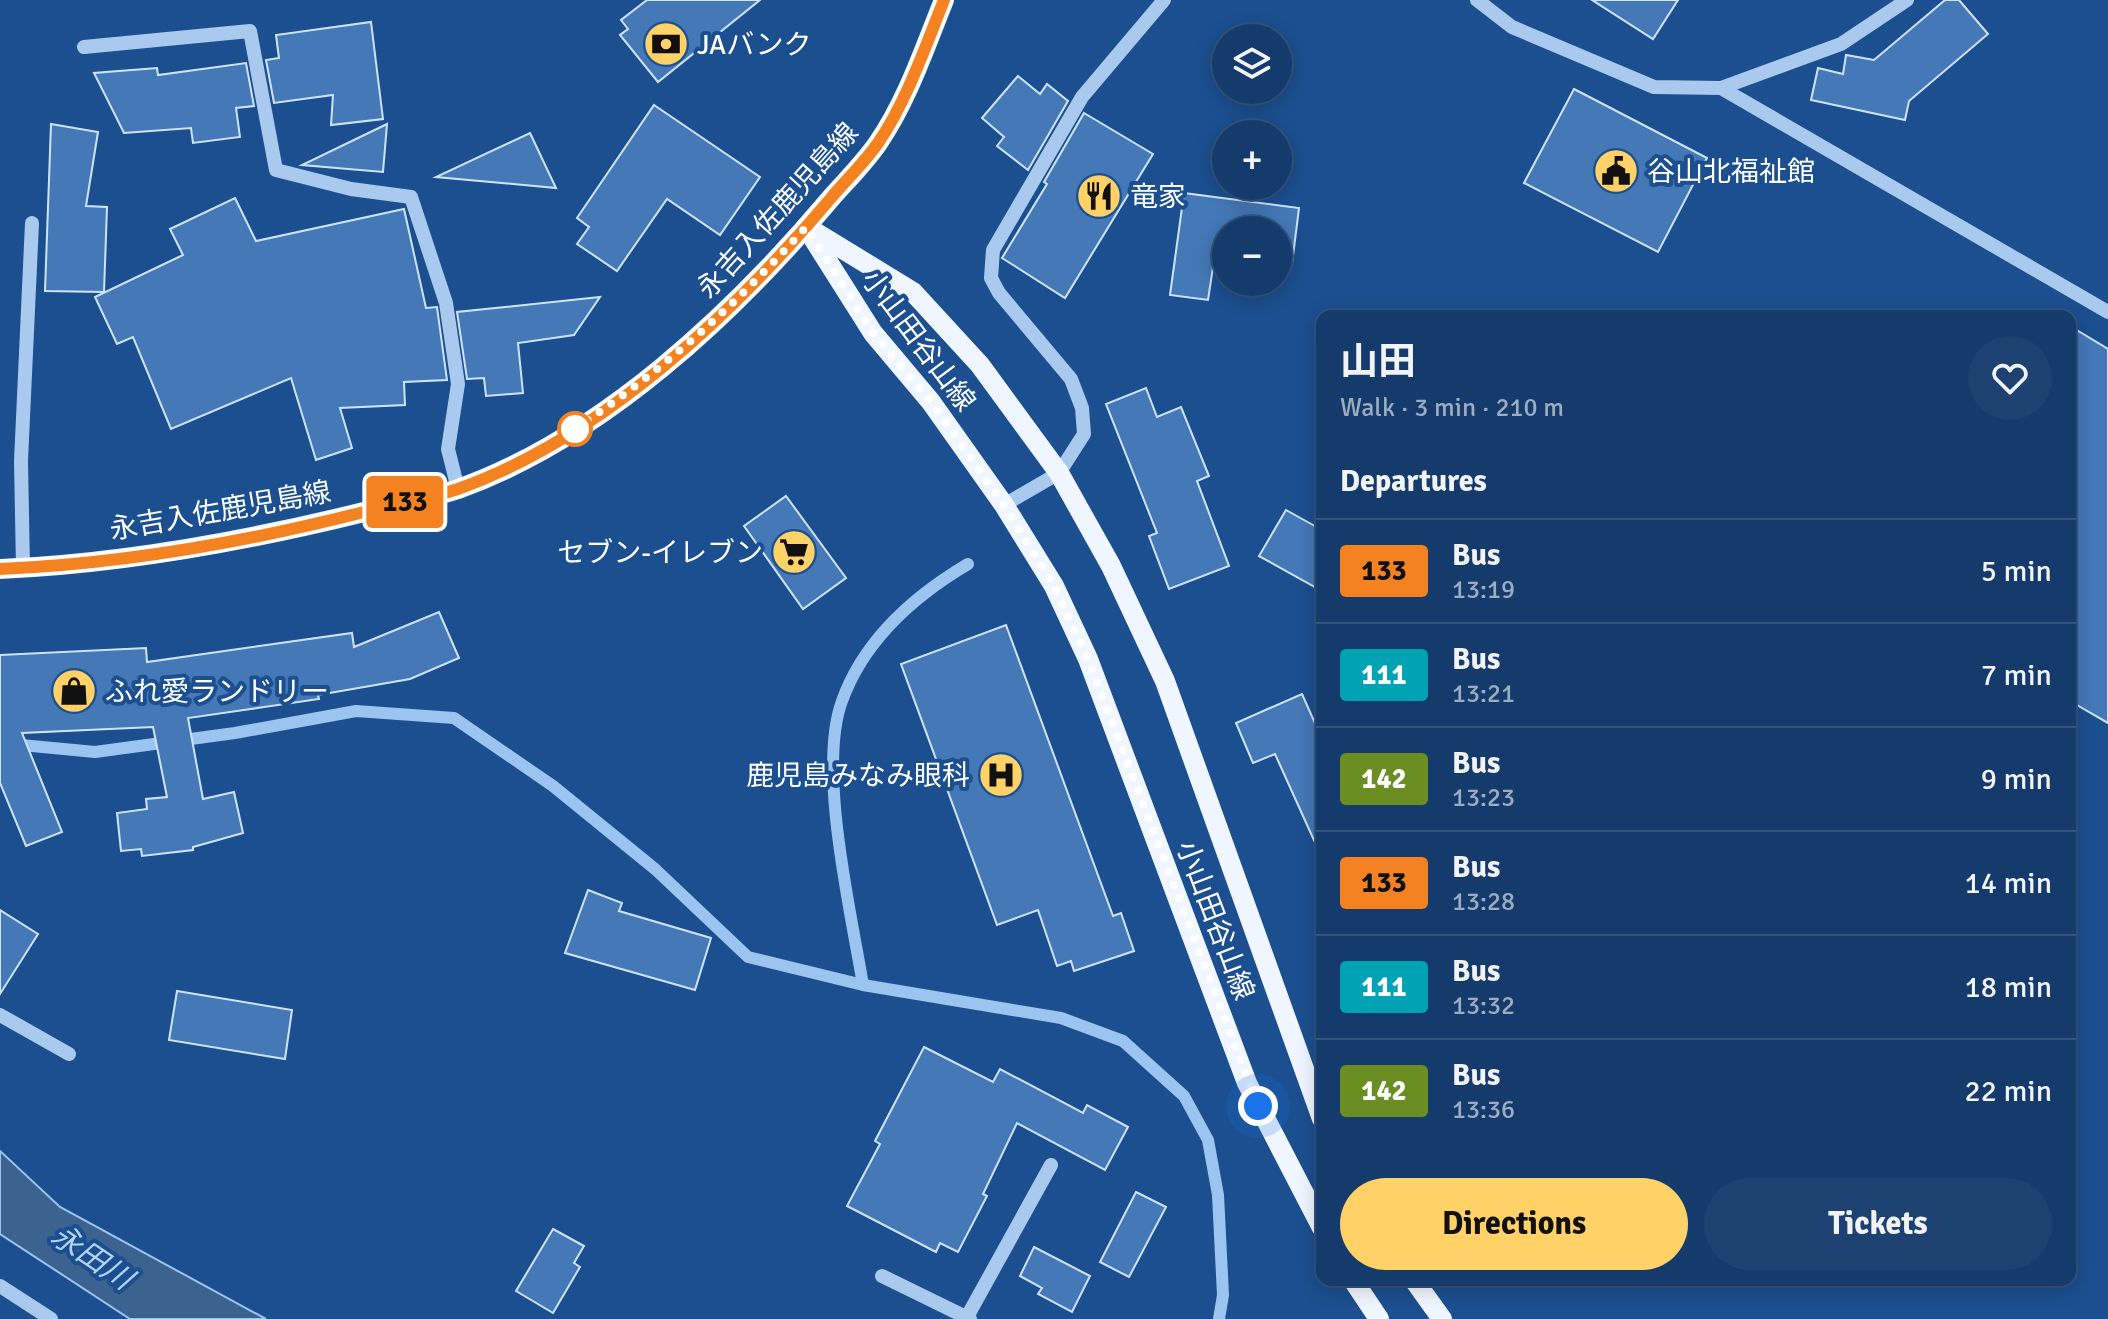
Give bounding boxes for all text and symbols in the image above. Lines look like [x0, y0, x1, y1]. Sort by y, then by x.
bank icon: JAバンク [642, 20, 690, 68]
map controls [1212, 24, 1292, 296]
button: layers [1212, 24, 1292, 104]
place label: JAバンク [697, 28, 812, 62]
street label: 永吉入佐鹿児島線 [690, 116, 865, 305]
button: + [1212, 120, 1292, 200]
public building icon: 谷山北福祉館 [1592, 147, 1640, 195]
place label: 谷山北福祉館 [1647, 155, 1815, 189]
restaurant icon: 竜家 [1075, 172, 1123, 220]
place label: 竜家 [1130, 180, 1186, 214]
button: − [1212, 216, 1292, 296]
street label: 小山田谷山線 [854, 263, 982, 418]
button: heart [1968, 336, 2052, 420]
text: 山田 [1340, 338, 1416, 385]
text: Walk · 3 min · 210 m [1340, 392, 1564, 424]
unlabelled marker [558, 412, 592, 446]
text: Departures [1340, 463, 1487, 500]
street label: 永吉入佐鹿児島線 [107, 475, 333, 547]
line badge: 133 [359, 476, 451, 528]
text: 133 [382, 485, 428, 519]
supermarket icon: セブン-イレブン [770, 528, 818, 576]
place label: セブン-イレブン [557, 536, 763, 570]
text: Bus [1452, 537, 1500, 574]
text: 5 min [1981, 553, 2052, 590]
text: 133 [1361, 554, 1407, 588]
text: 13:19 [1452, 574, 1515, 606]
text: Bus [1452, 641, 1500, 678]
text: 7 min [1981, 657, 2052, 694]
text: 111 [1361, 658, 1407, 692]
shop icon: ふれ愛ランドリー [50, 667, 98, 715]
place label: ふれ愛ランドリー [105, 675, 329, 709]
text: 13:21 [1452, 678, 1515, 710]
text: Bus [1452, 745, 1500, 782]
hospital icon: 鹿児島みなみ眼科 [977, 751, 1025, 799]
place label: 鹿児島みなみ眼科 [746, 759, 970, 793]
text: 9 min [1981, 761, 2052, 798]
text: 142 [1361, 762, 1407, 796]
text: 13:23 [1452, 782, 1515, 814]
street label: 小山田谷山線 [1169, 836, 1261, 1005]
text: Bus [1452, 849, 1500, 886]
text: 14 min [1965, 865, 2052, 902]
text: 133 [1361, 866, 1407, 900]
text: 13:28 [1452, 886, 1515, 918]
text: Bus [1452, 953, 1500, 990]
text: 18 min [1965, 969, 2052, 1006]
text: 111 [1361, 970, 1407, 1004]
text: 13:32 [1452, 990, 1515, 1022]
text: Bus [1452, 1057, 1500, 1094]
text: 22 min [1965, 1073, 2052, 1110]
text: 142 [1361, 1074, 1407, 1108]
your location [1238, 1086, 1278, 1126]
text: 13:36 [1452, 1094, 1515, 1126]
button: Directions [1340, 1178, 1688, 1270]
button: Tickets [1704, 1178, 2052, 1270]
water label: 永田川 [44, 1217, 142, 1300]

